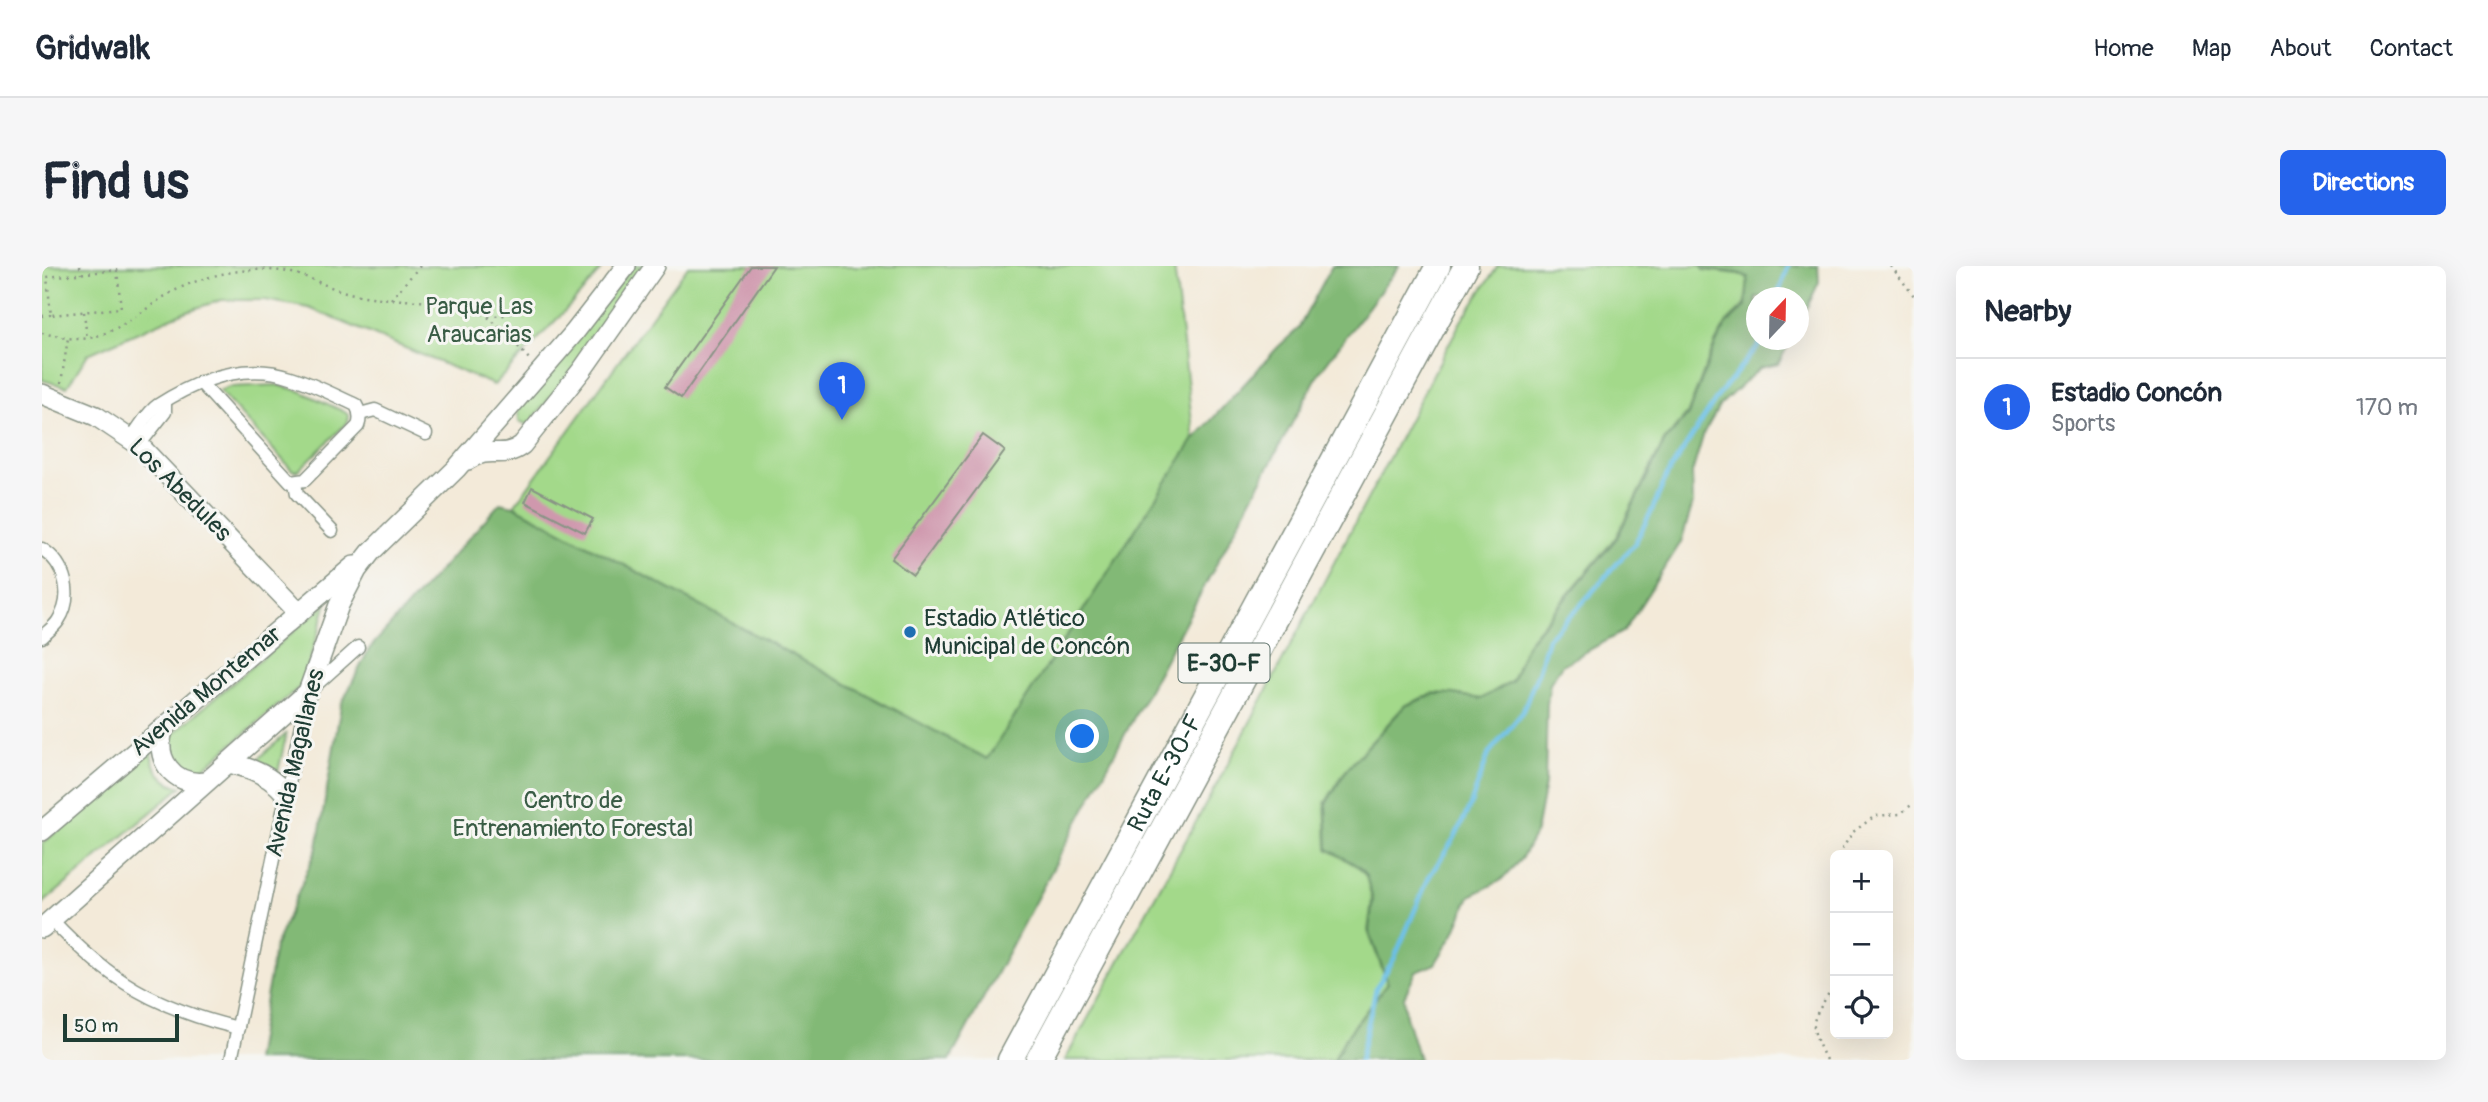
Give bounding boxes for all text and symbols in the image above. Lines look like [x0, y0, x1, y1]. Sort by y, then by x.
text: Gridwalk [35, 28, 150, 69]
text: Home [2093, 34, 2154, 63]
text: Map [2192, 34, 2232, 63]
text: About [2270, 34, 2332, 63]
text: Contact [2370, 34, 2453, 63]
button: Directions [2280, 150, 2446, 215]
text: Find us [42, 152, 189, 213]
north arrow [1746, 287, 1809, 350]
park label: Parque Las Araucarias [425, 292, 533, 349]
text: Nearby [1984, 293, 2071, 330]
pin: 1 [819, 362, 865, 420]
text: Estadio Concón [2051, 377, 2222, 409]
text: 1 [2003, 393, 2012, 422]
text: 170 m [2356, 393, 2418, 422]
text: Sports [2051, 409, 2115, 438]
street label: Los Abedules [122, 432, 238, 548]
place label: Estadio Atlético Municipal de Concón [924, 604, 1130, 661]
street label: Avenida Montemar [125, 619, 288, 762]
marker: Estadio Atlético Municipal de Concón [902, 624, 918, 640]
road number: E-30-F [1178, 644, 1270, 682]
street label: Avenida Magallanes [259, 666, 331, 860]
street label: Ruta E-30-F [1121, 709, 1208, 837]
your location [1065, 719, 1099, 753]
park label: Centro de Entrenamiento Forestal [452, 786, 694, 843]
map controls [1830, 850, 1893, 1039]
button: + [1830, 850, 1893, 913]
button: − [1830, 913, 1893, 976]
button: locate [1830, 976, 1893, 1039]
scale bar [63, 1011, 178, 1043]
text: 50 m [74, 1014, 118, 1038]

